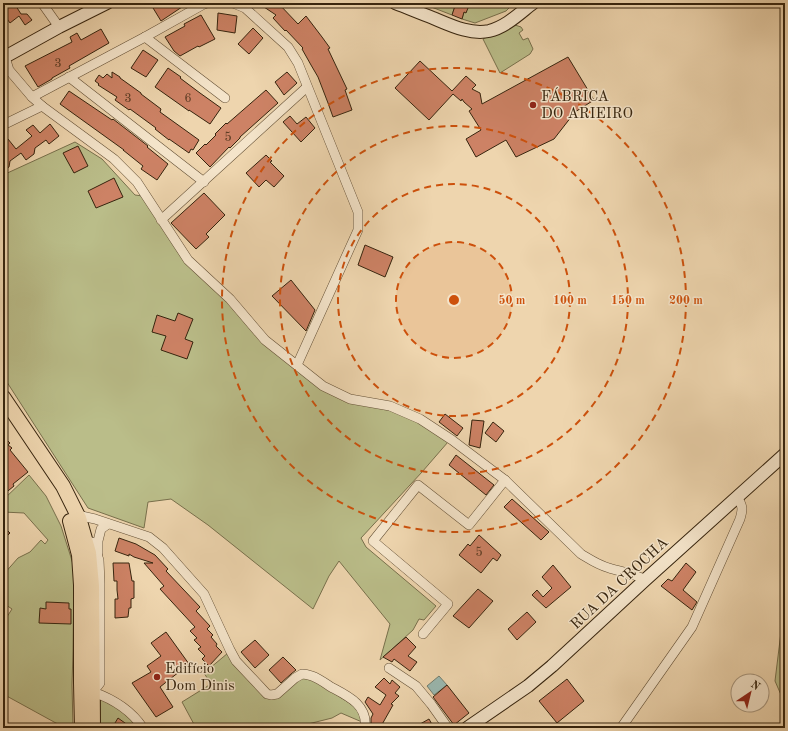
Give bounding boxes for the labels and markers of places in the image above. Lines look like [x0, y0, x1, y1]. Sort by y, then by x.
place label: FÁBRICA DO ARIEIRO [541, 87, 633, 122]
marker: FÁBRICA DO ARIEIRO [528, 100, 538, 110]
centre of rings [447, 293, 461, 307]
place label: Edifício Dom Dinis [165, 662, 235, 694]
marker: Edifício Dom Dinis [152, 672, 162, 682]

